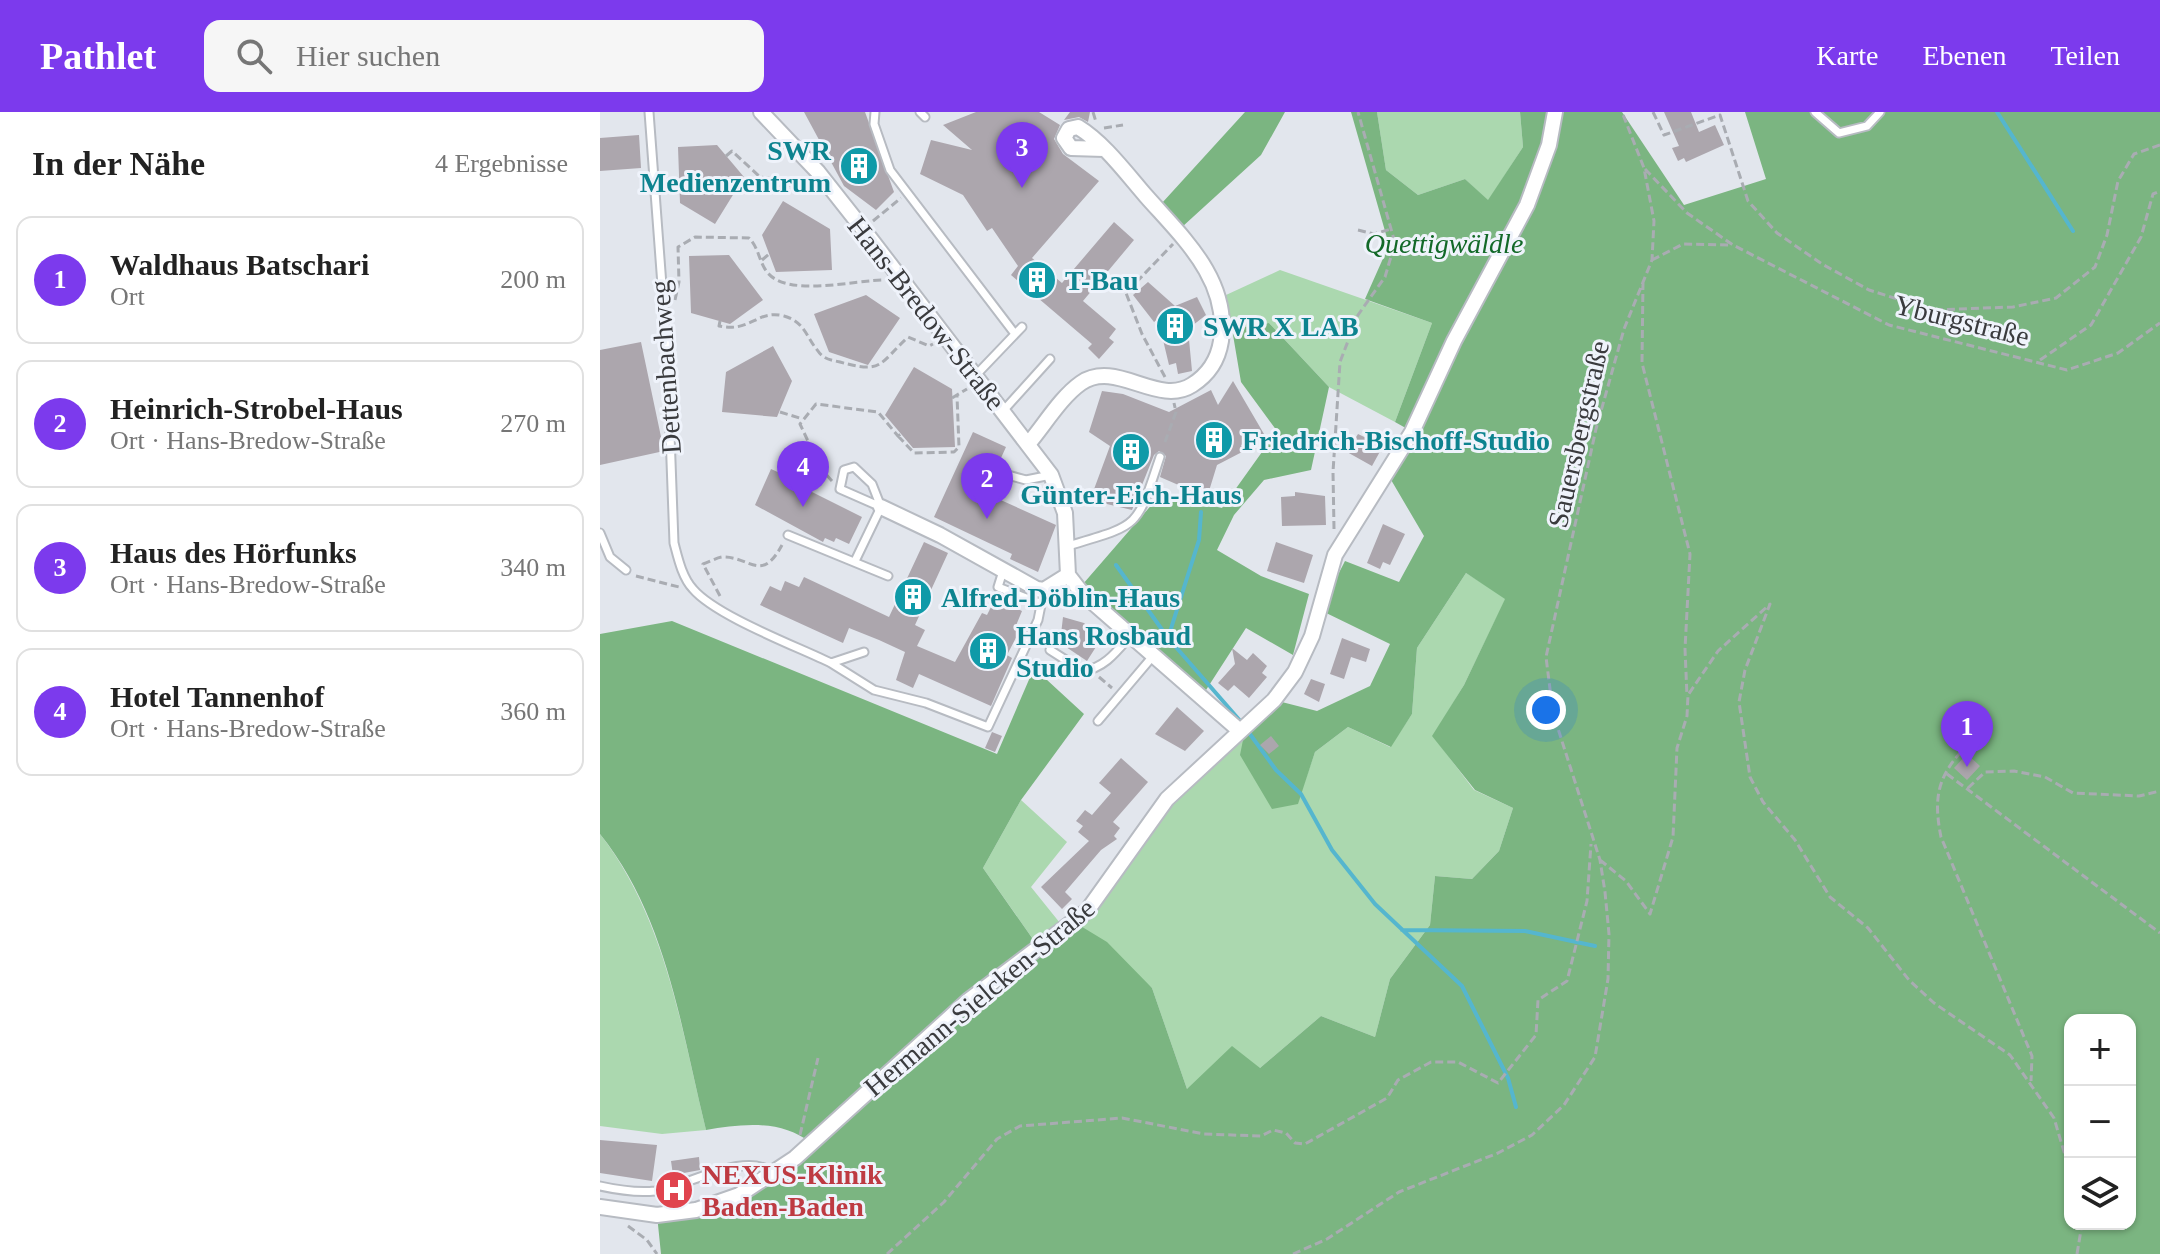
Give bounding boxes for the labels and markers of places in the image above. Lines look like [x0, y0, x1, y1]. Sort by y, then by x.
pin: 3 [996, 122, 1048, 188]
place label: SWR Medienzentrum [640, 135, 832, 198]
building icon: SWR Medienzentrum [838, 145, 880, 187]
building icon: T-Bau [1016, 259, 1058, 301]
place label: T-Bau [1065, 265, 1139, 296]
building icon: SWR X LAB [1154, 305, 1196, 347]
place label: SWR X LAB [1203, 311, 1359, 342]
building icon: Friedrich-Bischoff-Studio [1193, 419, 1235, 461]
place label: Friedrich-Bischoff-Studio [1242, 425, 1550, 456]
building icon: Günter-Eich-Haus [1110, 431, 1152, 473]
pin: 4 [777, 441, 829, 507]
pin: 2 [961, 453, 1013, 519]
place label: Günter-Eich-Haus [1020, 479, 1242, 510]
building icon: Alfred-Döblin-Haus [892, 576, 934, 618]
place label: Alfred-Döblin-Haus [941, 582, 1180, 613]
place label: Hans Rosbaud Studio [1016, 620, 1192, 683]
building icon: Hans Rosbaud Studio [967, 630, 1009, 672]
pin: 1 [1941, 701, 1993, 767]
place label: NEXUS-Klinik Baden-Baden [702, 1159, 883, 1222]
hospital icon: NEXUS-Klinik Baden-Baden [653, 1169, 695, 1211]

